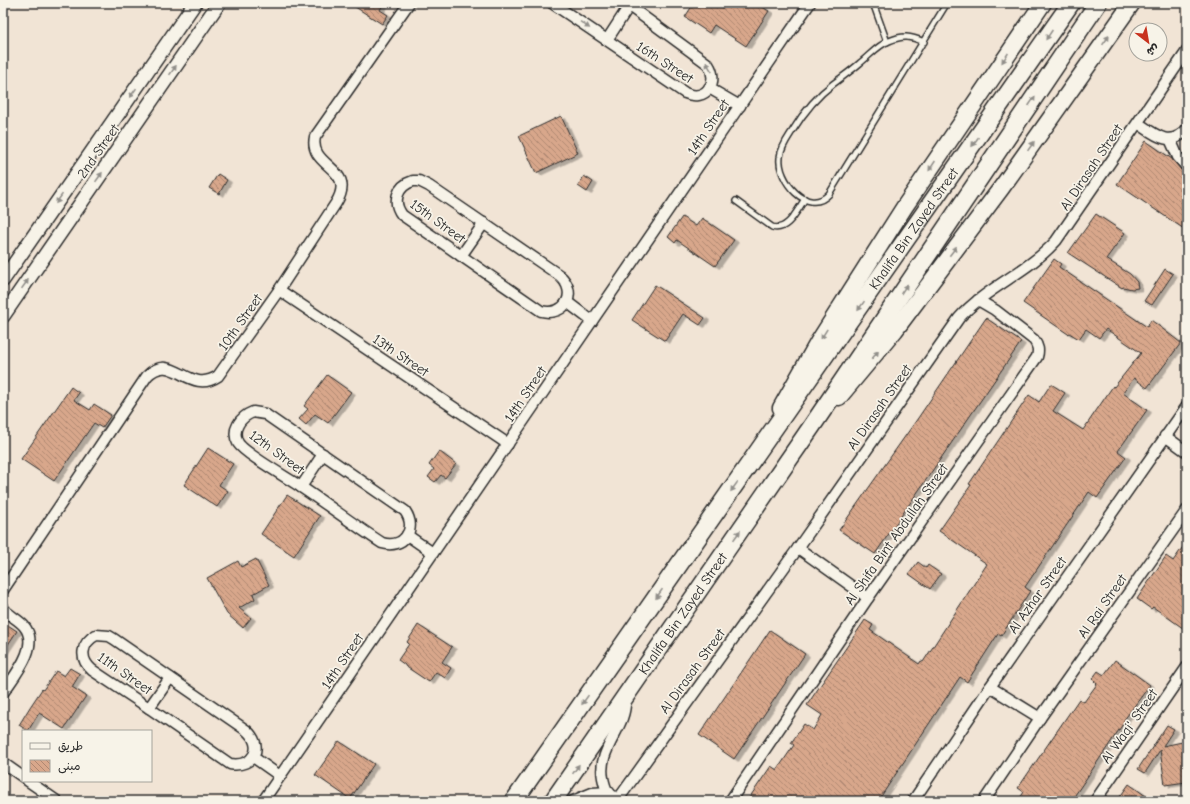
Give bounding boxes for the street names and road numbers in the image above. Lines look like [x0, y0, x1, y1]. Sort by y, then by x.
street label: 16th Street [633, 38, 697, 88]
street label: 14th Street [684, 95, 734, 158]
street label: 2nd Street [74, 120, 124, 182]
street label: Al Dirasah Street [1056, 120, 1127, 214]
street label: Khalifa Bin Zayed Street [866, 164, 963, 293]
street label: 15th Street [407, 196, 470, 248]
street label: 10th Street [215, 290, 267, 354]
street label: 13th Street [369, 331, 433, 381]
street label: Al Dirasah Street [844, 360, 916, 453]
street label: 14th Street [501, 362, 551, 425]
street label: 12th Street [246, 427, 308, 479]
street label: Al Shifa Bint Abdullah Street [841, 459, 952, 608]
street label: Khalifa Bin Zayed Street [635, 549, 732, 678]
street label: Al Azhar Street [1005, 553, 1071, 637]
street label: Al Rai Street [1074, 570, 1131, 642]
street label: Al Dirasah Street [656, 625, 729, 717]
street label: 14th Street [318, 629, 368, 692]
street label: 11th Street [94, 649, 156, 699]
street label: Al Waqi' Street [1097, 685, 1162, 767]

